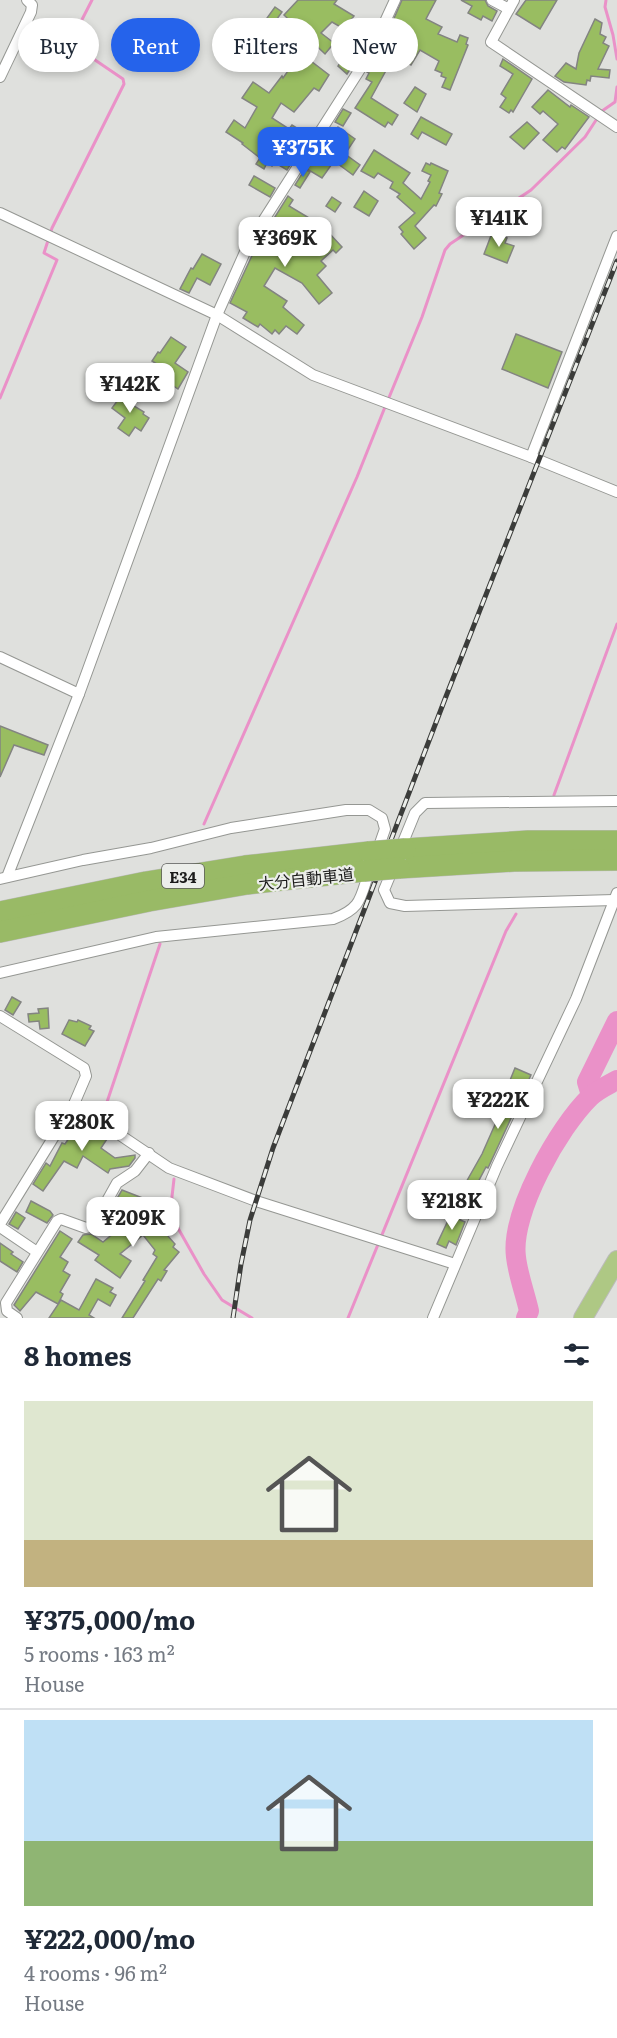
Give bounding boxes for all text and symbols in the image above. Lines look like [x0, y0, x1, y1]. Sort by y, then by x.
chip: Buy [18, 18, 99, 72]
chip: Rent [111, 18, 200, 72]
chip: Filters [212, 18, 319, 72]
chip: New [331, 18, 418, 72]
pin: ¥375K [261, 127, 345, 178]
text: ¥375K [272, 131, 334, 161]
pin: ¥141K [457, 197, 541, 248]
text: ¥141K [470, 201, 528, 231]
pin: ¥369K [243, 217, 327, 268]
text: ¥369K [253, 221, 317, 251]
pin: ¥142K [88, 363, 172, 414]
text: ¥142K [100, 367, 160, 397]
street label: 大分自動車道 [257, 861, 355, 895]
road number: E34 [162, 864, 204, 888]
pin: ¥222K [456, 1079, 540, 1130]
text: ¥222K [467, 1083, 529, 1113]
pin: ¥280K [40, 1101, 124, 1152]
text: ¥280K [49, 1105, 115, 1135]
pin: ¥218K [410, 1180, 494, 1231]
text: ¥218K [421, 1184, 483, 1214]
pin: ¥209K [91, 1197, 175, 1248]
text: ¥209K [100, 1201, 166, 1231]
text: 8 homes [24, 1335, 132, 1374]
icon: filters [560, 1338, 593, 1371]
icon: home [255, 1440, 363, 1548]
text: ¥375,000/mo [24, 1599, 195, 1638]
text: 5 rooms · 163 m² [24, 1638, 175, 1668]
text: House [24, 1668, 84, 1698]
icon: home [255, 1759, 363, 1867]
text: ¥222,000/mo [24, 1918, 195, 1957]
text: 4 rooms · 96 m² [24, 1957, 167, 1987]
text: House [24, 1987, 84, 2017]

